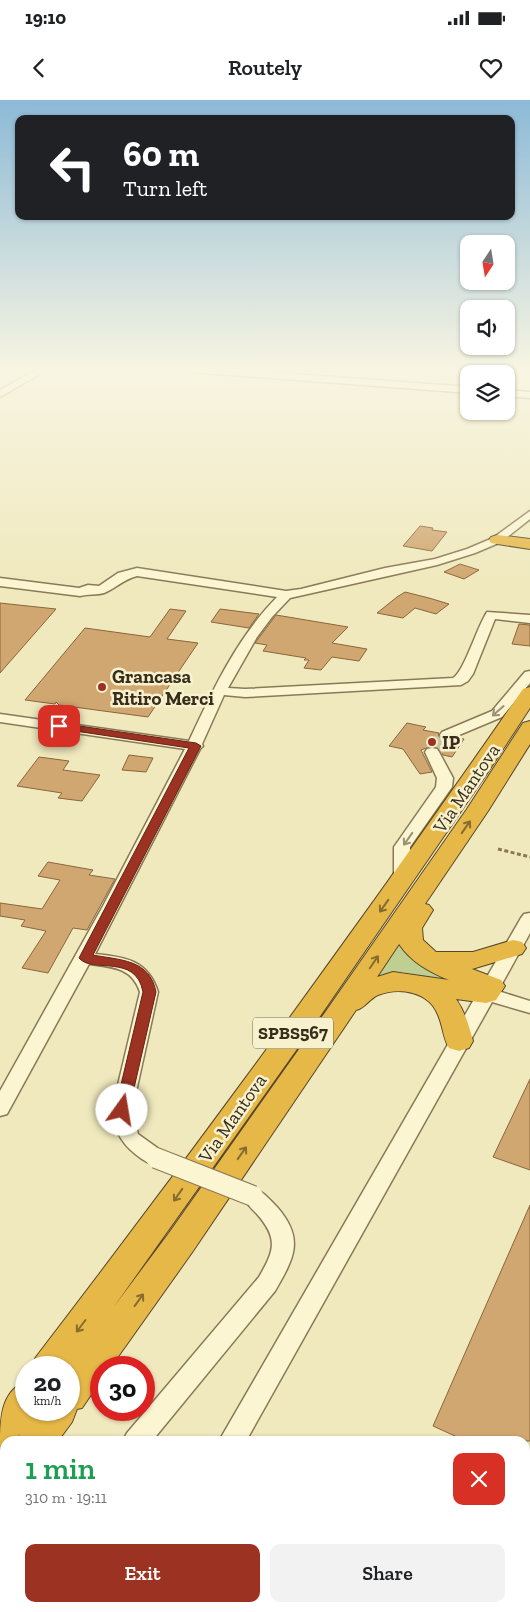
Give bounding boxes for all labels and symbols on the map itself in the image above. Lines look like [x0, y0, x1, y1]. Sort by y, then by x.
north arrow [460, 235, 515, 290]
place label: Grancasa Ritiro Merci [112, 665, 214, 710]
marker: Grancasa Ritiro Merci [96, 681, 108, 693]
pin [38, 705, 80, 747]
one-way arrow [491, 705, 504, 716]
place label: IP [442, 731, 461, 754]
marker: IP [426, 736, 438, 748]
street label: Via Mantova [428, 739, 505, 838]
one-way arrow [460, 821, 471, 835]
one-way arrow [403, 832, 413, 846]
one-way arrow [379, 899, 389, 913]
one-way arrow [369, 955, 379, 969]
road number: SPBS567 [253, 1018, 333, 1048]
street label: Via Mantova [193, 1070, 271, 1168]
position arrow [95, 1083, 147, 1135]
one-way arrow [237, 1147, 247, 1161]
one-way arrow [172, 1188, 183, 1201]
one-way arrow [133, 1294, 144, 1308]
one-way arrow [75, 1319, 86, 1332]
speed limit sign: 30 [90, 1356, 155, 1421]

